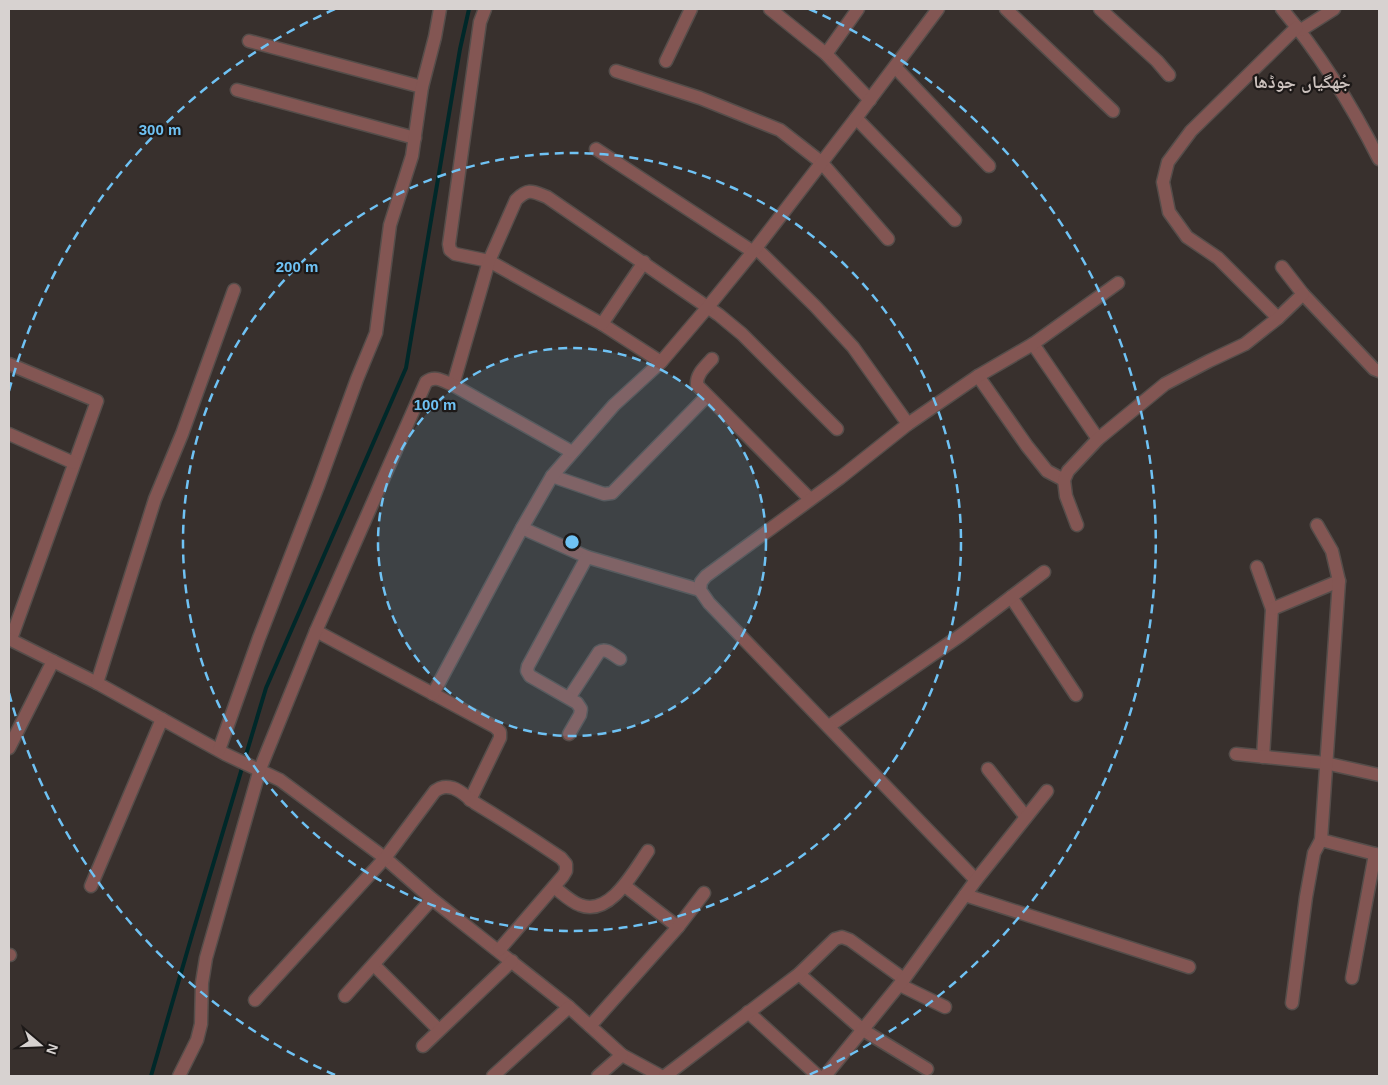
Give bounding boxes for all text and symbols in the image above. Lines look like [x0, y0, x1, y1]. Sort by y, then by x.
district label: جُھگیاں جوڈھا [1253, 72, 1351, 93]
text: 300 m [139, 121, 181, 138]
text: 200 m [276, 258, 318, 275]
text: 100 m [414, 396, 456, 413]
centre of rings [563, 533, 581, 551]
north arrow [15, 1020, 65, 1070]
text: N [43, 1042, 62, 1057]

